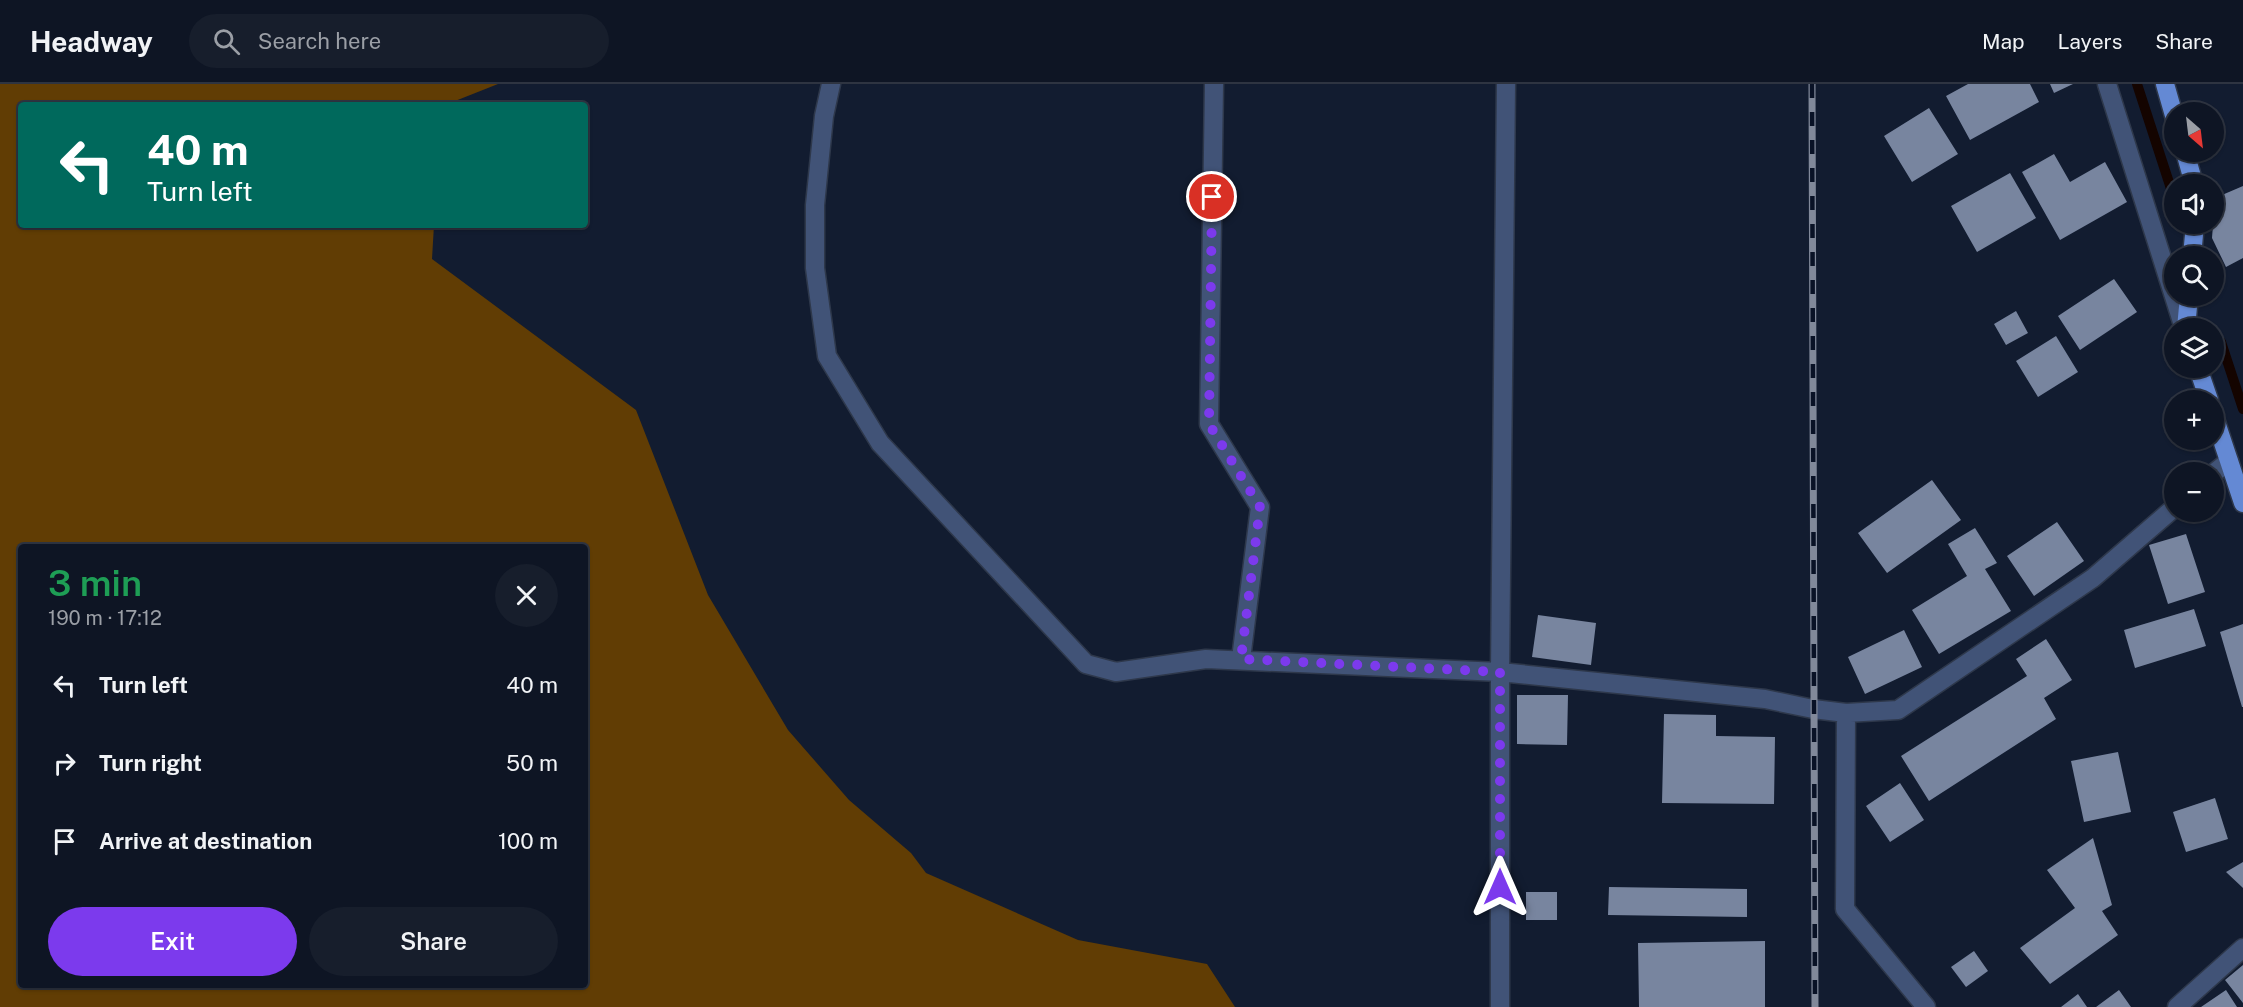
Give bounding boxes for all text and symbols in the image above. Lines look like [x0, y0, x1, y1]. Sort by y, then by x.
search box [189, 14, 609, 68]
text: Headway [30, 25, 153, 58]
icon: search [210, 25, 243, 58]
text: Search here [258, 28, 381, 54]
text: Map [1982, 29, 2025, 54]
text: Layers [2058, 29, 2122, 54]
text: Share [2155, 29, 2213, 54]
north arrow [2164, 102, 2224, 162]
map controls [2164, 102, 2224, 522]
text: 40 m [147, 125, 249, 174]
icon: left [48, 126, 126, 204]
pin [1186, 171, 1237, 222]
button: sound [2164, 174, 2224, 234]
text: Turn left [147, 175, 253, 207]
icon: arrive [1195, 180, 1228, 213]
button: search [2164, 246, 2224, 306]
button: layers [2164, 318, 2224, 378]
button: + [2164, 390, 2224, 450]
button: − [2164, 462, 2224, 522]
text: 3 min [48, 562, 142, 604]
button: close [495, 564, 558, 627]
text: 190 m · 17:12 [48, 606, 162, 630]
icon: left [48, 669, 81, 702]
text: Turn left [99, 672, 188, 698]
text: 40 m [506, 672, 558, 698]
icon: right [48, 747, 81, 780]
text: Turn right [99, 750, 202, 776]
text: 50 m [506, 750, 558, 776]
icon: arrive [48, 825, 81, 858]
text: Arrive at destination [99, 828, 312, 854]
text: 100 m [498, 828, 558, 854]
position arrow [1468, 855, 1532, 919]
button: Exit [48, 907, 297, 976]
button: Share [309, 907, 558, 976]

